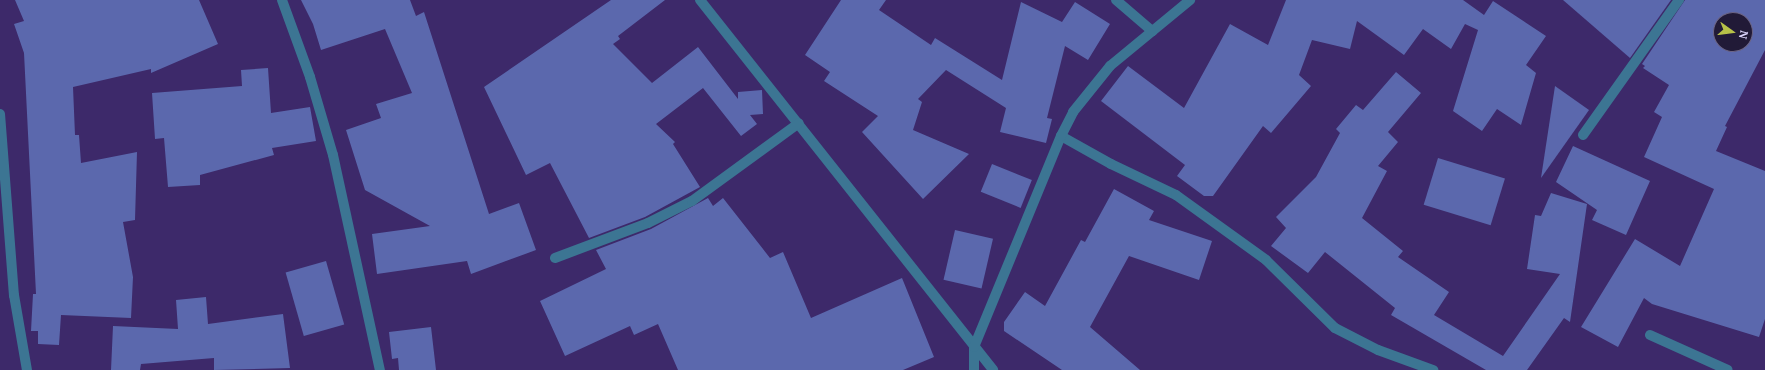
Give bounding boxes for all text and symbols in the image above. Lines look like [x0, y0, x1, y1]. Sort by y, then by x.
north arrow [1713, 12, 1753, 52]
text: N [1736, 29, 1751, 40]

